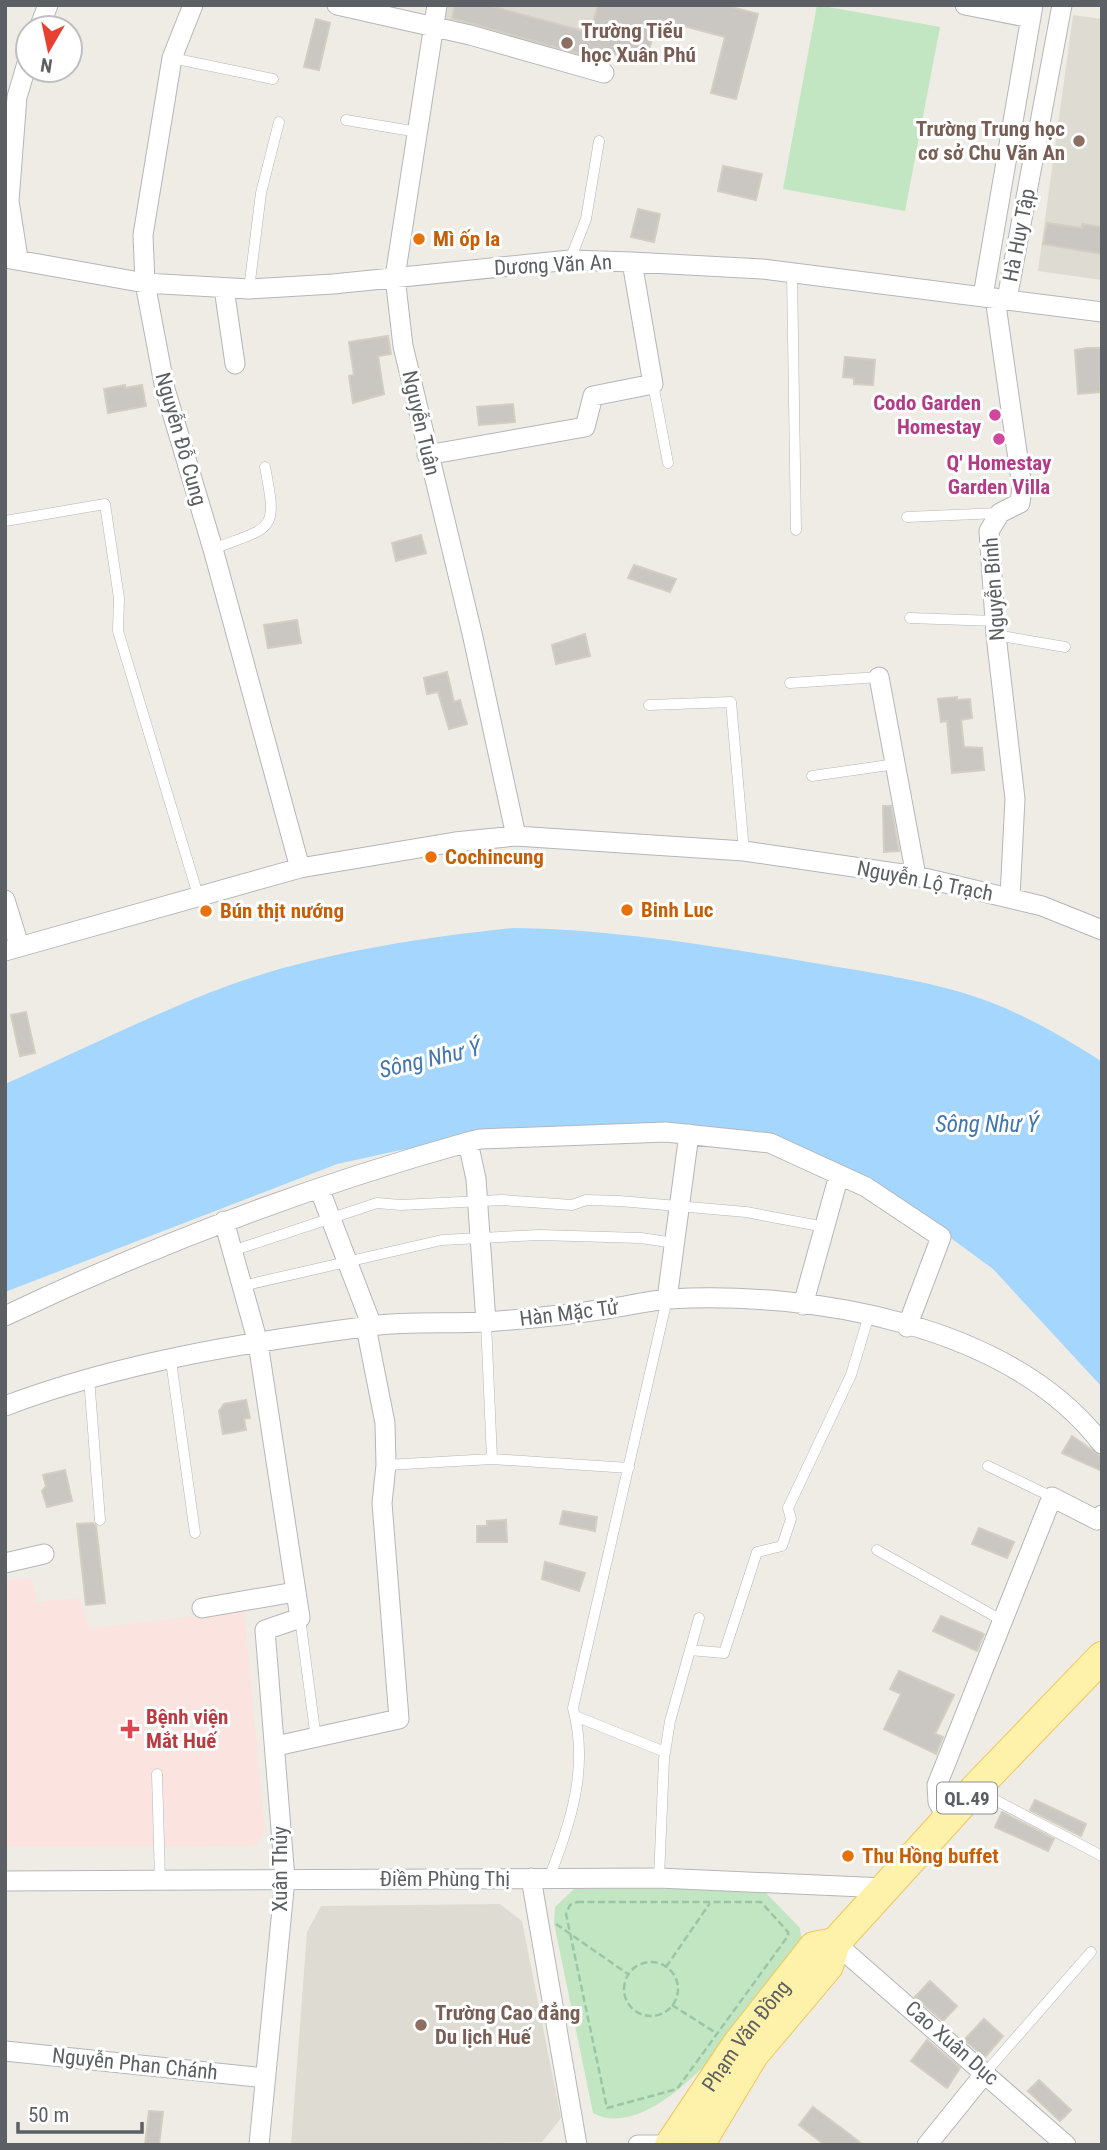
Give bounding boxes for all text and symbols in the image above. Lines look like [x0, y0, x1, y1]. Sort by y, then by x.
north arrow [14, 14, 84, 84]
place label: Trường Tiểu học Xuân Phú [581, 19, 696, 67]
marker: Trường Tiểu học Xuân Phú [559, 35, 575, 51]
text: N [39, 53, 54, 78]
place label: Trường Trung học cơ sở Chu Văn An [916, 117, 1065, 165]
marker: Trường Trung học cơ sở Chu Văn An [1071, 133, 1087, 149]
street label: Hà Huy Tập [998, 186, 1040, 284]
place label: Mì ốp la [433, 227, 500, 251]
marker: Mì ốp la [411, 231, 427, 247]
street label: Dương Văn An [493, 250, 613, 280]
street label: Nguyễn Tuân [397, 368, 445, 478]
street label: Nguyễn Đỗ Cung [151, 370, 211, 508]
place label: Codo Garden Homestay [873, 391, 982, 439]
marker: Codo Garden Homestay [987, 407, 1003, 423]
marker: Q' Homestay Garden Villa [991, 431, 1007, 447]
place label: Q' Homestay Garden Villa [947, 451, 1052, 499]
street label: Nguyễn Bính [978, 536, 1010, 642]
place label: Cochincung [445, 845, 544, 869]
marker: Cochincung [423, 849, 439, 865]
street label: Nguyễn Lộ Trạch [855, 856, 995, 906]
place label: Binh Luc [641, 898, 714, 922]
place label: Bún thịt nướng [220, 899, 344, 923]
marker: Binh Luc [619, 902, 635, 918]
marker: Bún thịt nướng [198, 903, 214, 919]
water label: Sông Như Ý [376, 1033, 486, 1084]
water label: Sông Như Ý [935, 1110, 1041, 1138]
street label: Hàn Mặc Tử [518, 1295, 620, 1331]
place label: Bệnh viện Mắt Huế [146, 1705, 228, 1753]
marker: Bệnh viện Mắt Huế [120, 1719, 140, 1739]
road number: QL.49 [937, 1782, 997, 1814]
street label: Xuân Thủy [268, 1826, 292, 1912]
place label: Thu Hồng buffet [862, 1844, 999, 1868]
marker: Thu Hồng buffet [840, 1848, 856, 1864]
street label: Điềm Phùng Thị [380, 1867, 510, 1891]
street label: Phạm Văn Đồng [697, 1976, 795, 2096]
street label: Cao Xuân Dục [900, 1996, 1004, 2090]
place label: Trường Cao đẳng Du lịch Huế [435, 2001, 580, 2049]
marker: Trường Cao đẳng Du lịch Huế [413, 2017, 429, 2033]
street label: Nguyễn Phan Chánh [51, 2043, 219, 2085]
scale bar [18, 2090, 142, 2134]
text: 50 m [28, 2103, 69, 2127]

